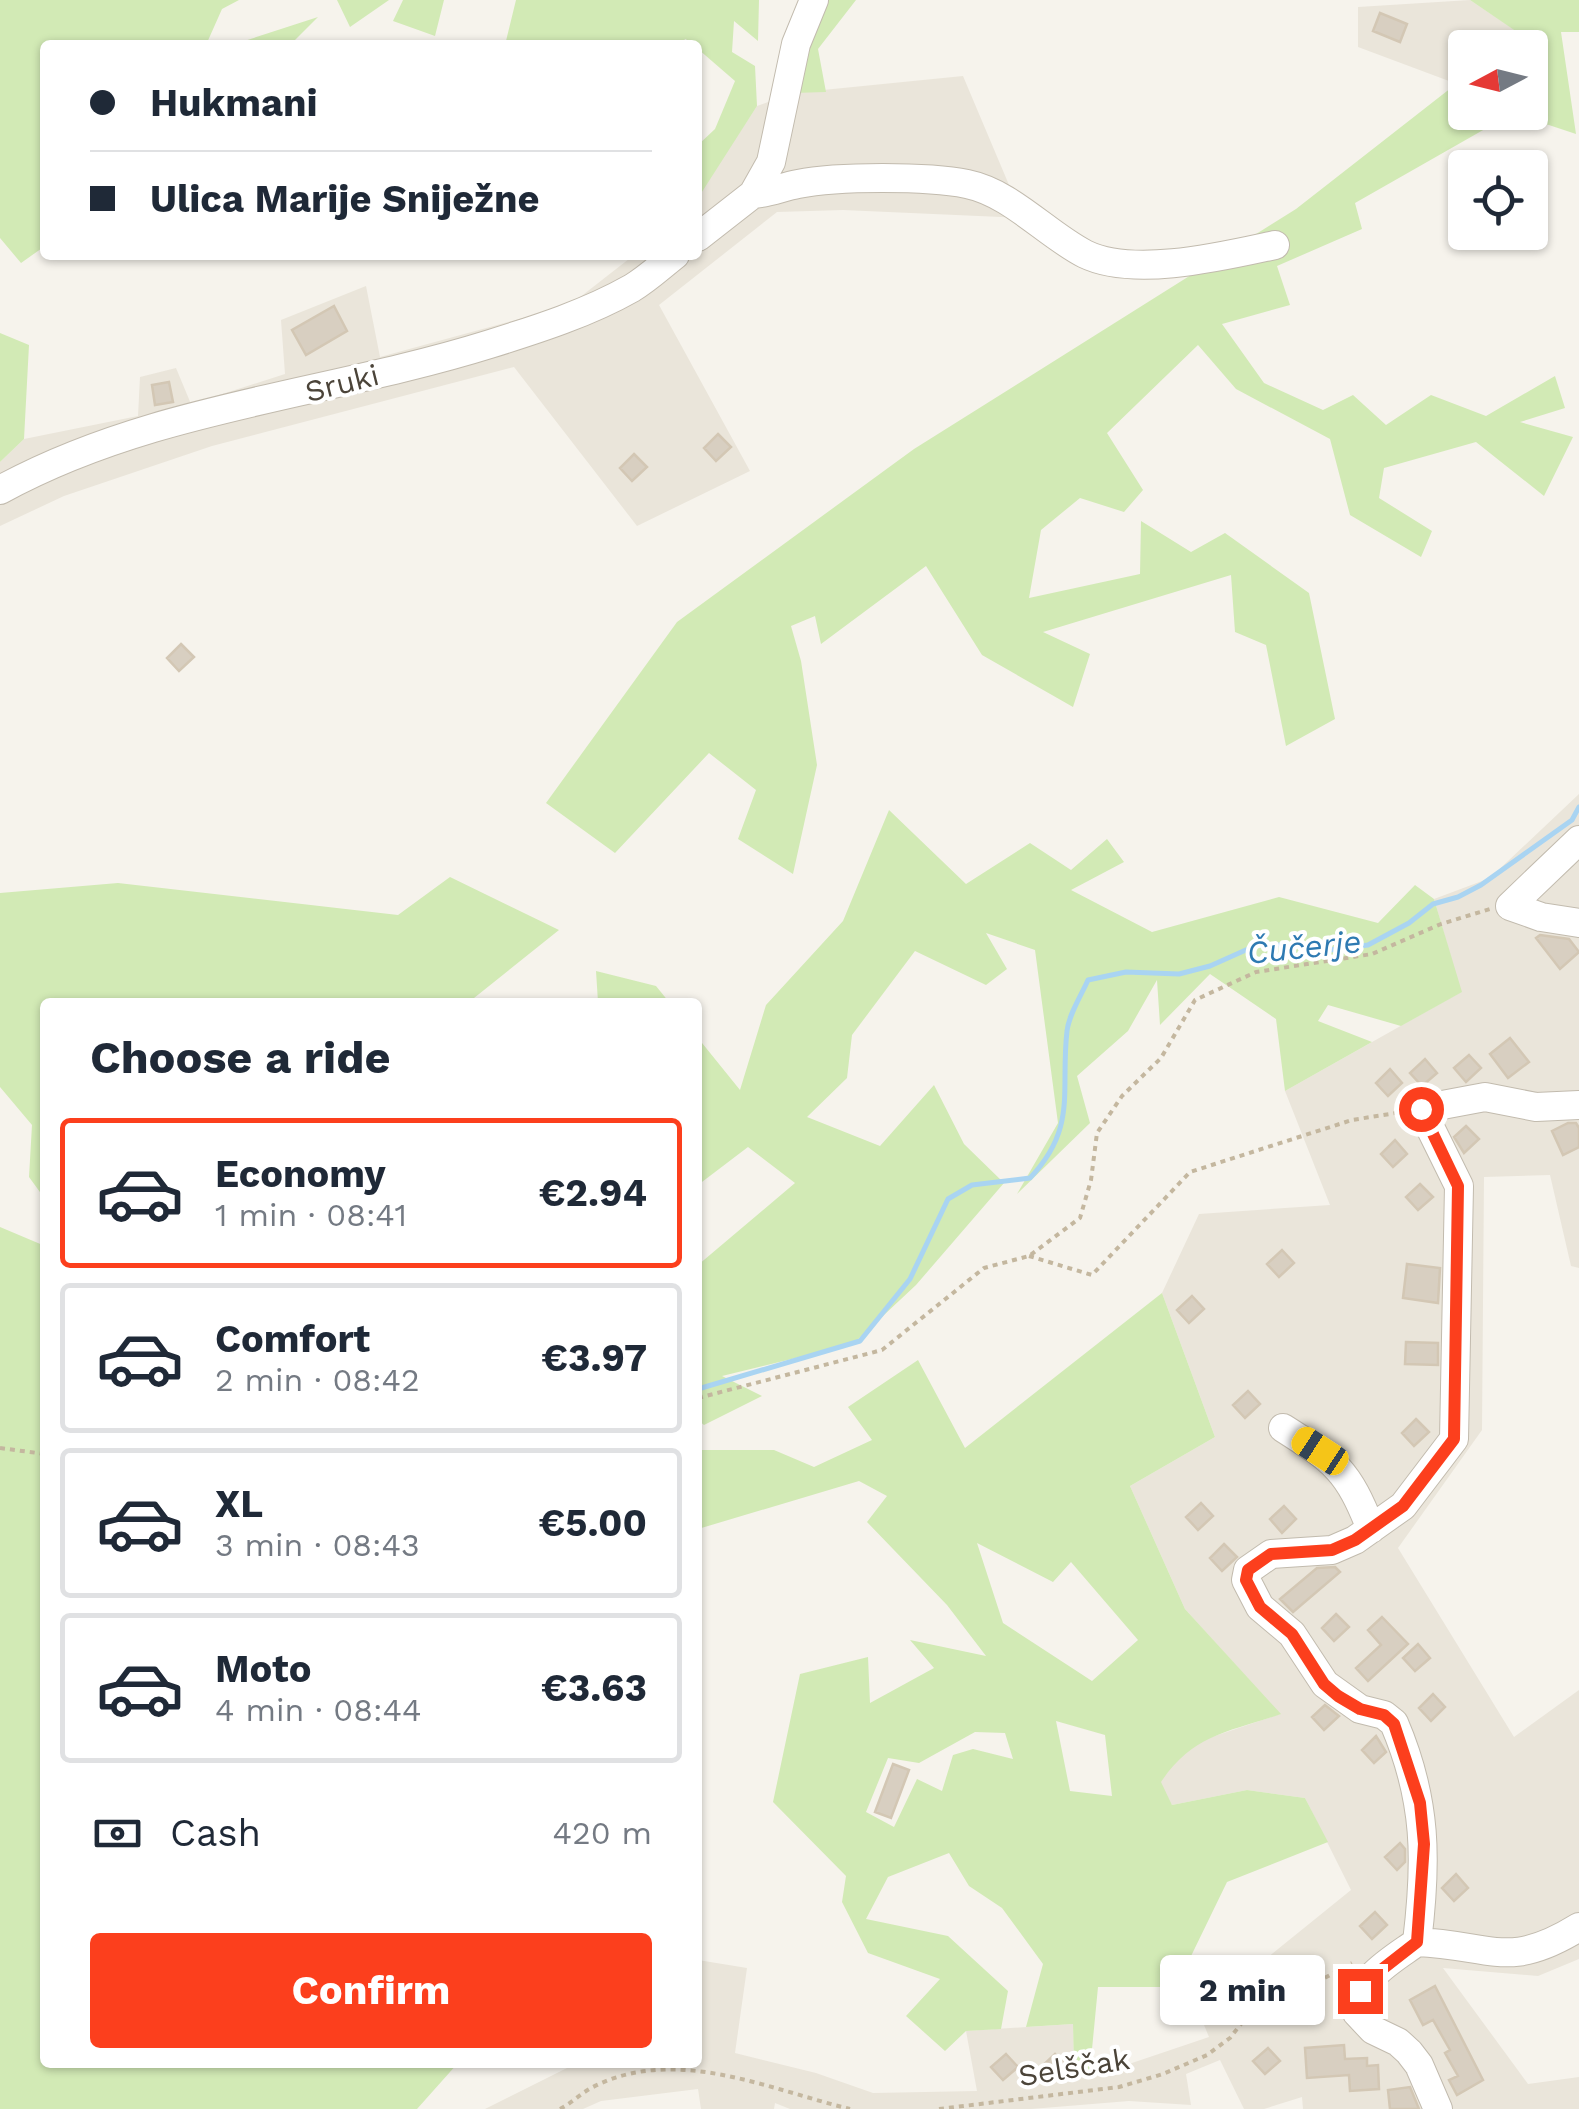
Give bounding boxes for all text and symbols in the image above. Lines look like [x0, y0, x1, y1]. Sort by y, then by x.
north arrow [1448, 30, 1548, 130]
map controls [1448, 30, 1548, 250]
text: Hukmani [150, 81, 318, 125]
button: locate [1448, 150, 1548, 250]
text: Ulica Marije Sniježne [150, 177, 540, 221]
street label: Sruki [301, 357, 383, 409]
water label: Čučerje [1245, 922, 1363, 972]
text: Choose a ride [90, 1031, 390, 1084]
route start [1399, 1087, 1444, 1132]
icon: car [95, 1148, 185, 1238]
text: Economy [215, 1152, 386, 1196]
text: €2.94 [539, 1171, 647, 1215]
text: 1 min · 08:41 [215, 1196, 407, 1234]
icon: car [95, 1313, 185, 1403]
text: Comfort [215, 1317, 370, 1361]
text: €3.97 [541, 1336, 647, 1380]
text: 2 min · 08:42 [215, 1361, 420, 1399]
car [1287, 1422, 1353, 1480]
icon: car [95, 1478, 185, 1568]
text: XL [215, 1482, 263, 1526]
text: €5.00 [539, 1501, 647, 1545]
text: 3 min · 08:43 [215, 1526, 420, 1564]
icon: car [95, 1643, 185, 1733]
text: Moto [215, 1647, 311, 1691]
text: €3.63 [541, 1666, 647, 1710]
text: 4 min · 08:44 [215, 1691, 422, 1729]
icon: cash [90, 1806, 145, 1861]
text: Cash [170, 1811, 261, 1855]
text: 420 m [552, 1814, 652, 1852]
button: Confirm [90, 1933, 652, 2048]
callout: 2 min [1160, 1956, 1325, 2026]
route end [1338, 1969, 1383, 2014]
text: 2 min [1199, 1971, 1286, 2009]
street label: Selščak [1016, 2041, 1132, 2093]

